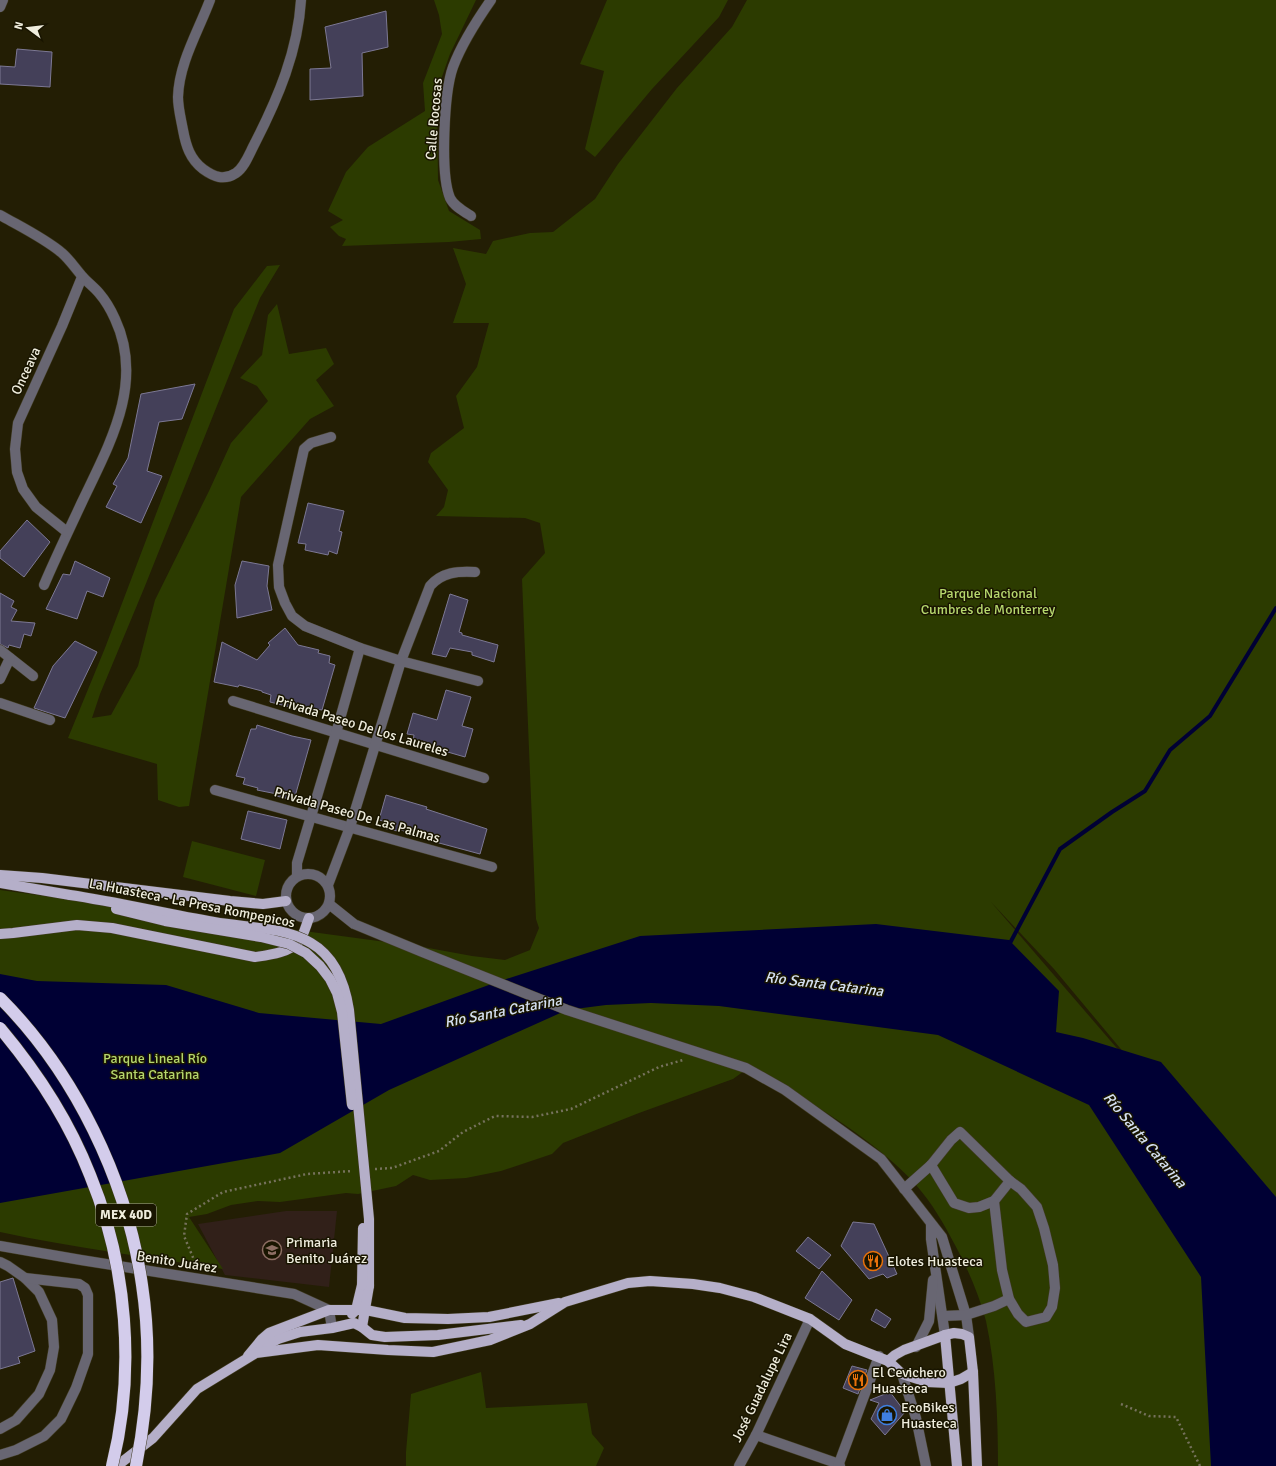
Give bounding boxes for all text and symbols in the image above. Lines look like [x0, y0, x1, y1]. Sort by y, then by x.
north arrow [8, 8, 48, 48]
text: N [12, 20, 26, 31]
street label: Calle Rocosas [422, 77, 446, 161]
street label: Onceava [8, 344, 44, 398]
park label: Parque Nacional Cumbres de Monterrey [921, 585, 1056, 618]
street label: Privada Paseo De Los Laureles [274, 692, 450, 760]
street label: Privada Paseo De Las Palmas [272, 783, 442, 847]
street label: La Huasteca - La Presa Rompepicos [87, 875, 297, 931]
water label: Río Santa Catarina [764, 968, 885, 1000]
water label: Río Santa Catarina [443, 991, 564, 1031]
park label: Parque Lineal Río Santa Catarina [103, 1050, 207, 1083]
water label: Río Santa Catarina [1100, 1089, 1190, 1192]
road number: MEX 40D [96, 1204, 156, 1226]
place label: Primaria Benito Juárez [286, 1234, 367, 1267]
school or university icon: Primaria Benito Juárez [261, 1239, 283, 1261]
street label: Benito Juárez [136, 1247, 218, 1277]
restaurant icon: Elotes Huasteca [862, 1250, 884, 1272]
place label: Elotes Huasteca [887, 1253, 983, 1270]
street label: José Guadalupe Lira [728, 1329, 796, 1445]
place label: El Cevichero Huasteca [872, 1364, 946, 1397]
restaurant icon: El Cevichero Huasteca [847, 1369, 869, 1391]
place label: EcoBikes Huasteca [901, 1399, 957, 1432]
shop icon: EcoBikes Huasteca [876, 1404, 898, 1426]

